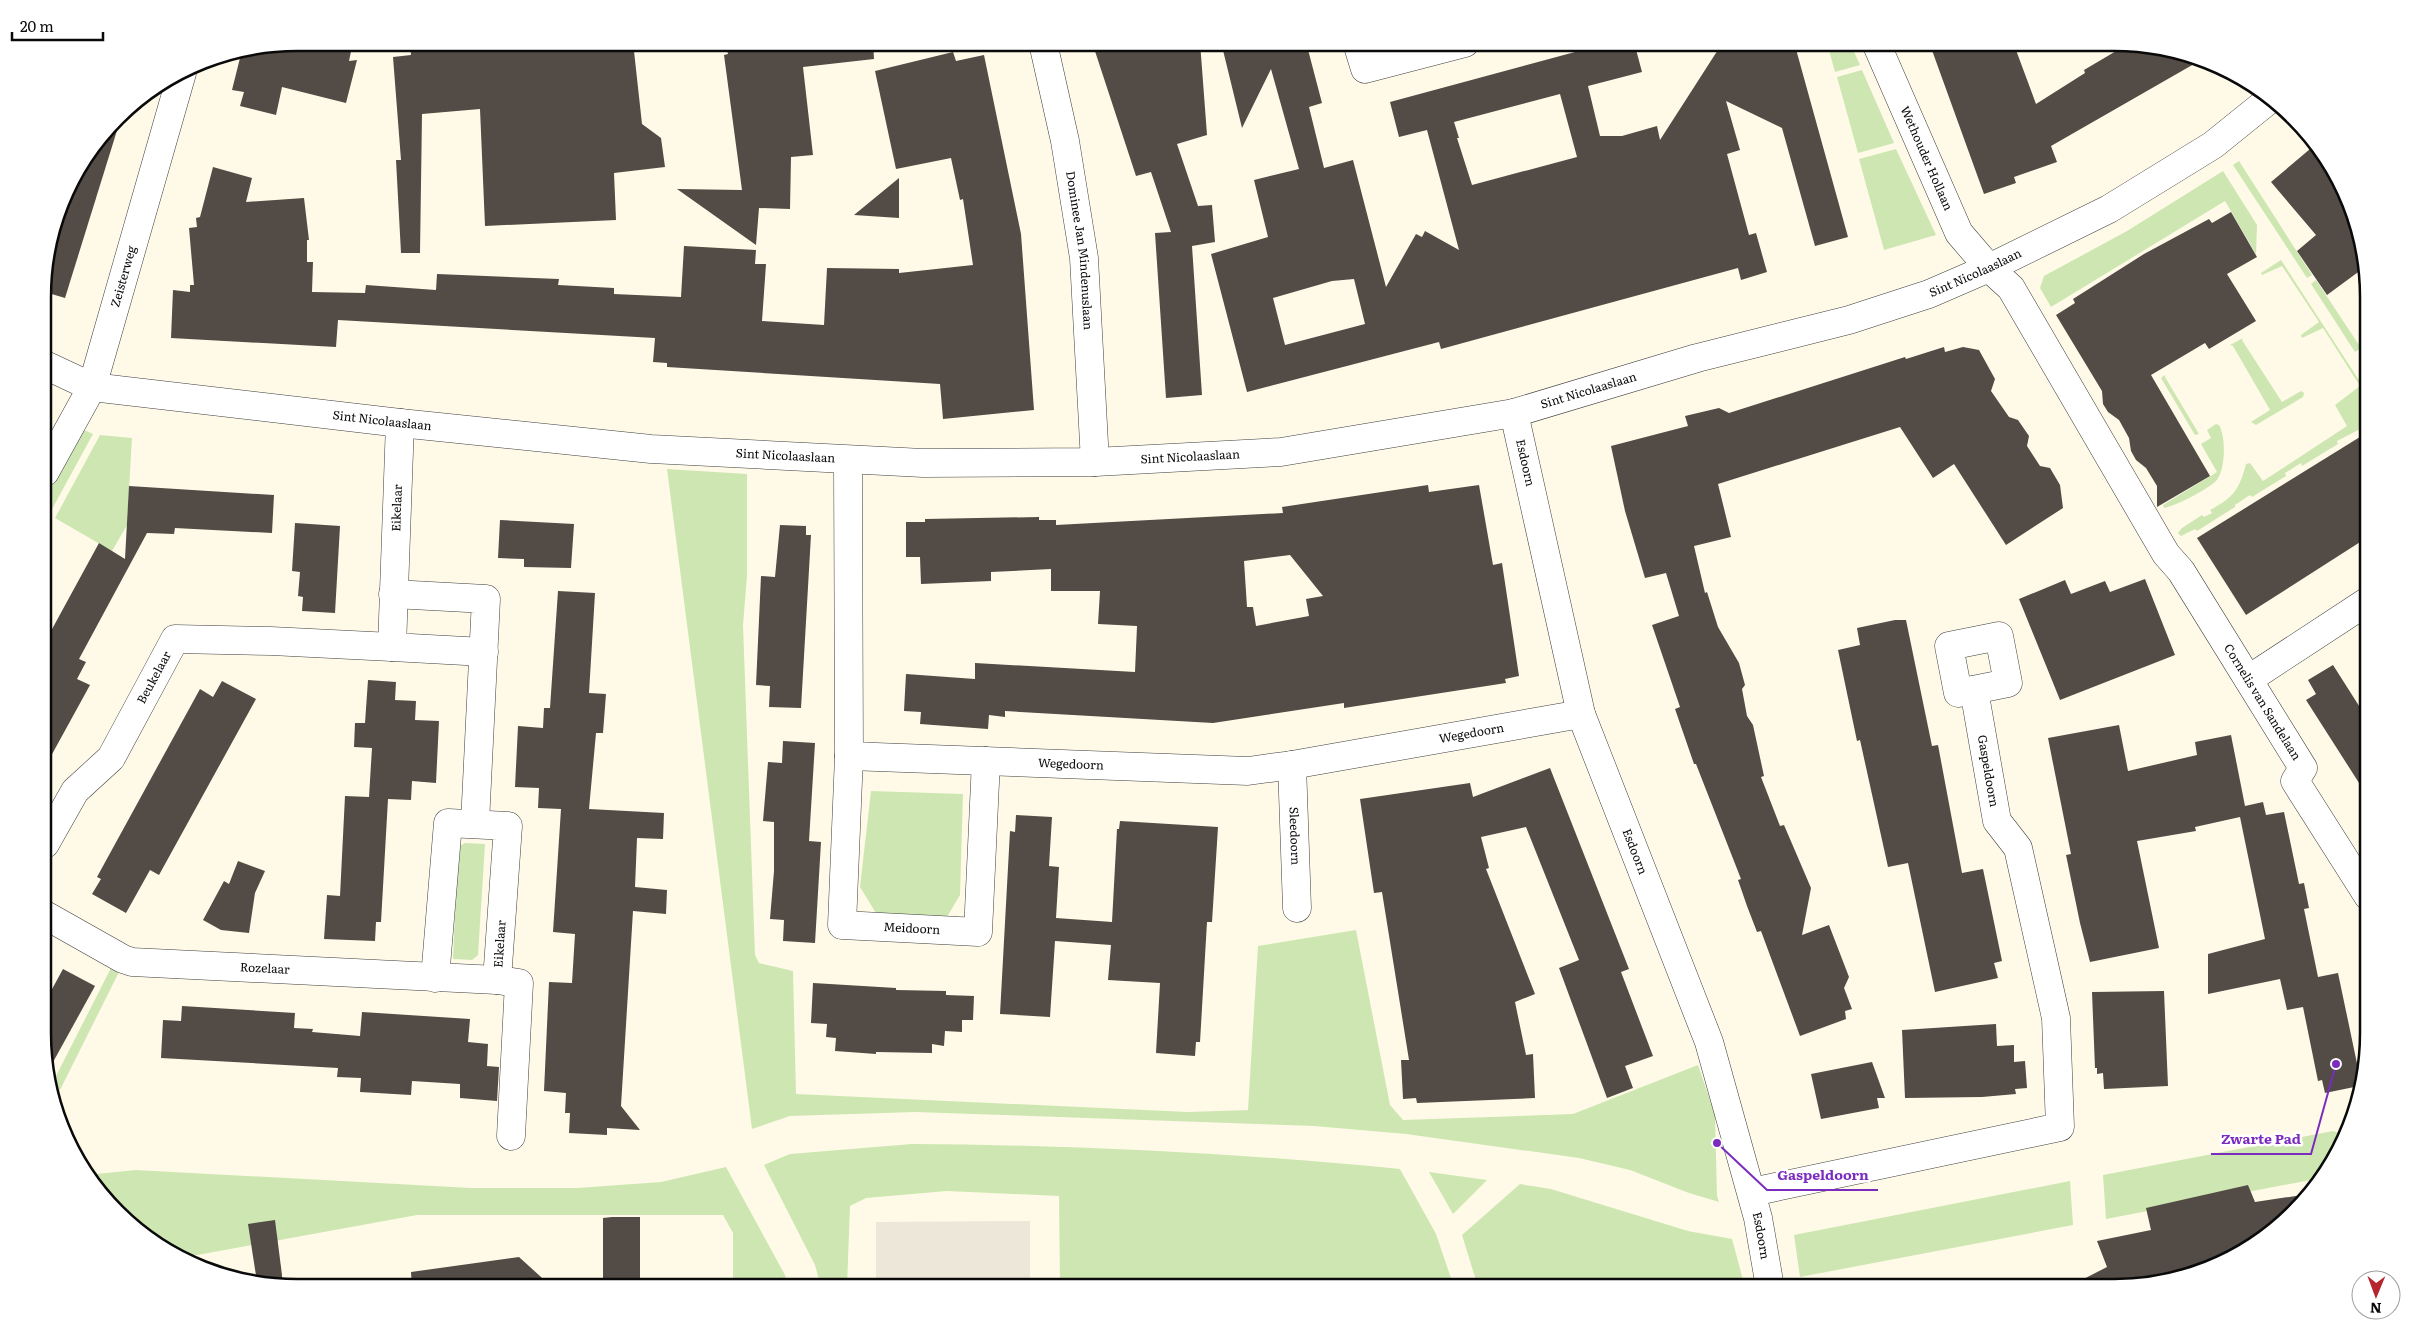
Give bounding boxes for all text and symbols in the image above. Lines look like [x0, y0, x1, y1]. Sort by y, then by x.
scale bar [12, 10, 104, 42]
text: 20 m [20, 14, 54, 37]
street label: Wethouder Hollaan [1897, 103, 1958, 213]
street label: Dominee Jan Mindenuslaan [1062, 170, 1098, 330]
street label: Zeisterweg [105, 243, 140, 309]
street label: Sint Nicolaaslaan [1926, 243, 2024, 301]
street label: Sint Nicolaaslaan [1538, 367, 1639, 413]
street label: Sint Nicolaaslaan [332, 405, 433, 434]
street label: Esdoorn [1512, 437, 1540, 488]
street label: Sint Nicolaaslaan [735, 443, 836, 466]
street label: Sint Nicolaaslaan [1140, 444, 1240, 468]
street label: Eikelaar [386, 484, 406, 532]
street label: Cornelis van Sandelaan [2220, 640, 2306, 763]
street label: Beukelaar [132, 647, 175, 707]
street label: Wegedoorn [1437, 718, 1505, 747]
street label: Gaspeldoorn [1974, 733, 2004, 808]
street label: Wegedoorn [1038, 753, 1104, 774]
street label: Sleedoorn [1285, 806, 1305, 865]
street label: Esdoorn [1619, 826, 1653, 877]
street label: Meidoorn [883, 917, 941, 938]
street label: Eikelaar [488, 919, 510, 968]
street label: Rozelaar [240, 957, 290, 978]
callout: Zwarte Pad [2211, 1125, 2311, 1154]
text: Zwarte Pad [2221, 1128, 2301, 1148]
callout: Gaspeldoorn [1767, 1161, 1878, 1190]
text: Gaspeldoorn [1777, 1164, 1869, 1184]
street label: Esdoorn [1749, 1209, 1775, 1261]
north arrow [2351, 1270, 2401, 1320]
text: N [2369, 1299, 2382, 1319]

